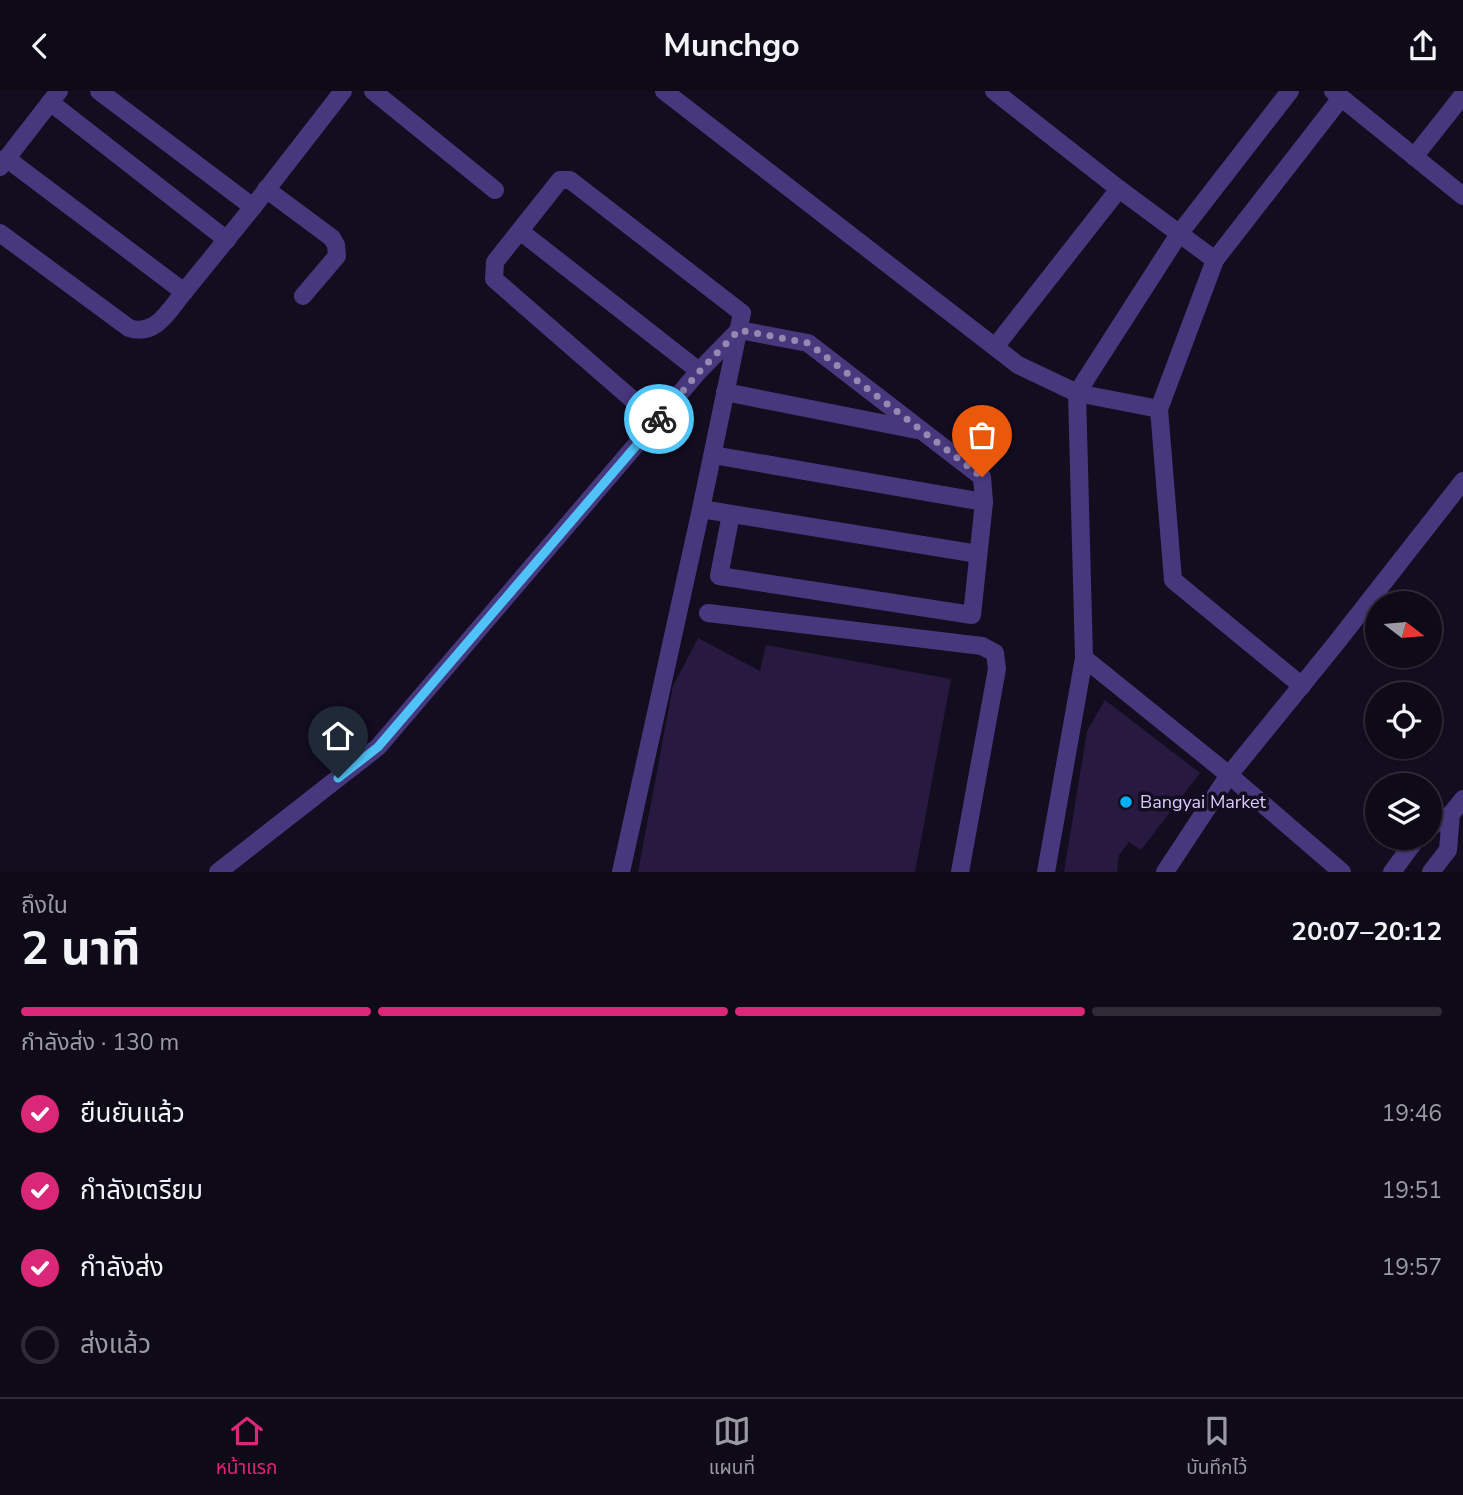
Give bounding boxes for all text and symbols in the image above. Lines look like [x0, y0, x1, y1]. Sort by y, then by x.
text: Munchgo [663, 24, 800, 67]
icon: back [21, 27, 59, 65]
icon: share [1404, 27, 1442, 65]
courier [624, 384, 694, 454]
icon: bike [640, 400, 678, 438]
pin [952, 405, 1012, 477]
icon: bag [963, 416, 1001, 454]
north arrow [1365, 591, 1442, 669]
map controls [1365, 591, 1442, 850]
button: locate [1365, 682, 1442, 759]
pin [308, 706, 368, 778]
icon: home [319, 717, 357, 755]
button: layers [1365, 773, 1442, 850]
place label: Bangyai Market [1140, 790, 1267, 814]
marker: Bangyai Market [1118, 794, 1134, 810]
text: ถึงใน [21, 890, 68, 921]
text: 20:07–20:12 [1291, 914, 1442, 949]
text: 2 นาที [21, 917, 140, 980]
text: กำลังส่ง · 130 m [21, 1027, 179, 1058]
icon: check [21, 1095, 59, 1133]
text: ยืนยันแล้ว [80, 1096, 185, 1131]
text: 19:46 [1382, 1098, 1442, 1129]
icon: check [21, 1172, 59, 1210]
text: กำลังเตรียม [80, 1173, 203, 1208]
text: 19:51 [1382, 1175, 1442, 1206]
icon: check [21, 1249, 59, 1287]
text: กำลังส่ง [80, 1250, 164, 1285]
text: 19:57 [1382, 1252, 1442, 1283]
text: ส่งแล้ว [80, 1327, 151, 1362]
tab: หน้าแรก [216, 1412, 277, 1483]
tab: แผนที่ [709, 1412, 755, 1483]
tab: บันทึกไว้ [1186, 1412, 1247, 1483]

